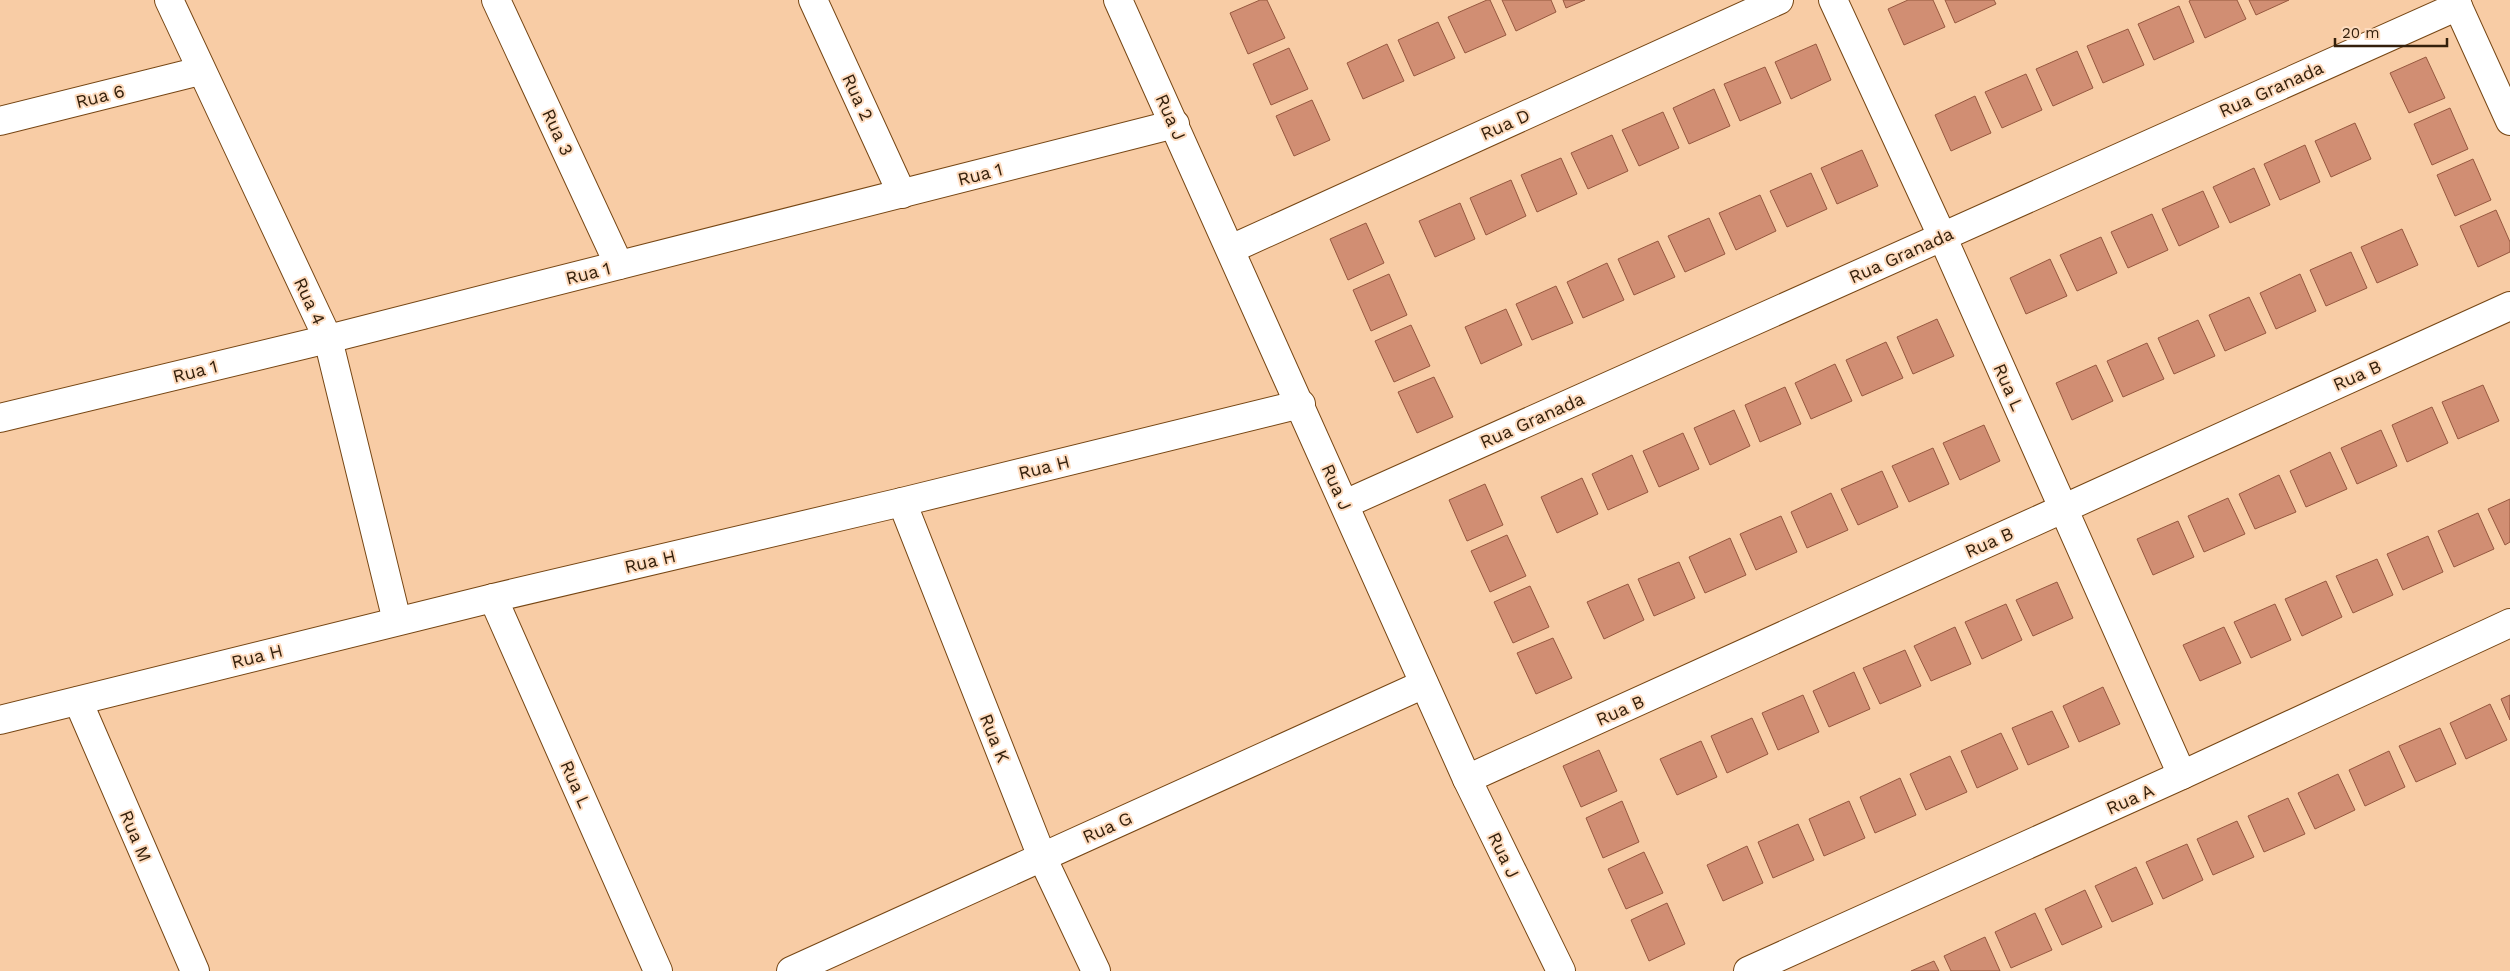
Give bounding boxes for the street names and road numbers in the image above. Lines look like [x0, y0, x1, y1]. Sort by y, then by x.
street label: Rua Granada [2216, 57, 2326, 121]
street label: Rua 2 [838, 70, 878, 124]
street label: Rua 6 [73, 80, 127, 112]
street label: Rua J [1152, 91, 1190, 143]
street label: Rua D [1477, 104, 1533, 144]
street label: Rua 3 [538, 105, 578, 159]
street label: Rua 1 [955, 158, 1005, 190]
street label: Rua Granada [1846, 223, 1956, 287]
street label: Rua 1 [563, 257, 613, 289]
street label: Rua 4 [290, 274, 330, 328]
street label: Rua 1 [170, 355, 220, 387]
street label: Rua B [2330, 355, 2384, 395]
street label: Rua L [1989, 360, 2029, 414]
street label: Rua Granada [1477, 388, 1587, 452]
street label: Rua H [1016, 451, 1072, 483]
street label: Rua J [1318, 461, 1356, 513]
street label: Rua B [1962, 522, 2016, 562]
street label: Rua H [622, 545, 678, 577]
street label: Rua H [229, 640, 285, 672]
street label: Rua B [1593, 690, 1647, 730]
street label: Rua K [976, 711, 1014, 766]
street label: Rua L [556, 757, 596, 811]
street label: Rua A [2103, 779, 2157, 819]
street label: Rua M [116, 807, 156, 865]
street label: Rua G [1079, 807, 1135, 847]
street label: Rua J [1484, 829, 1524, 881]

